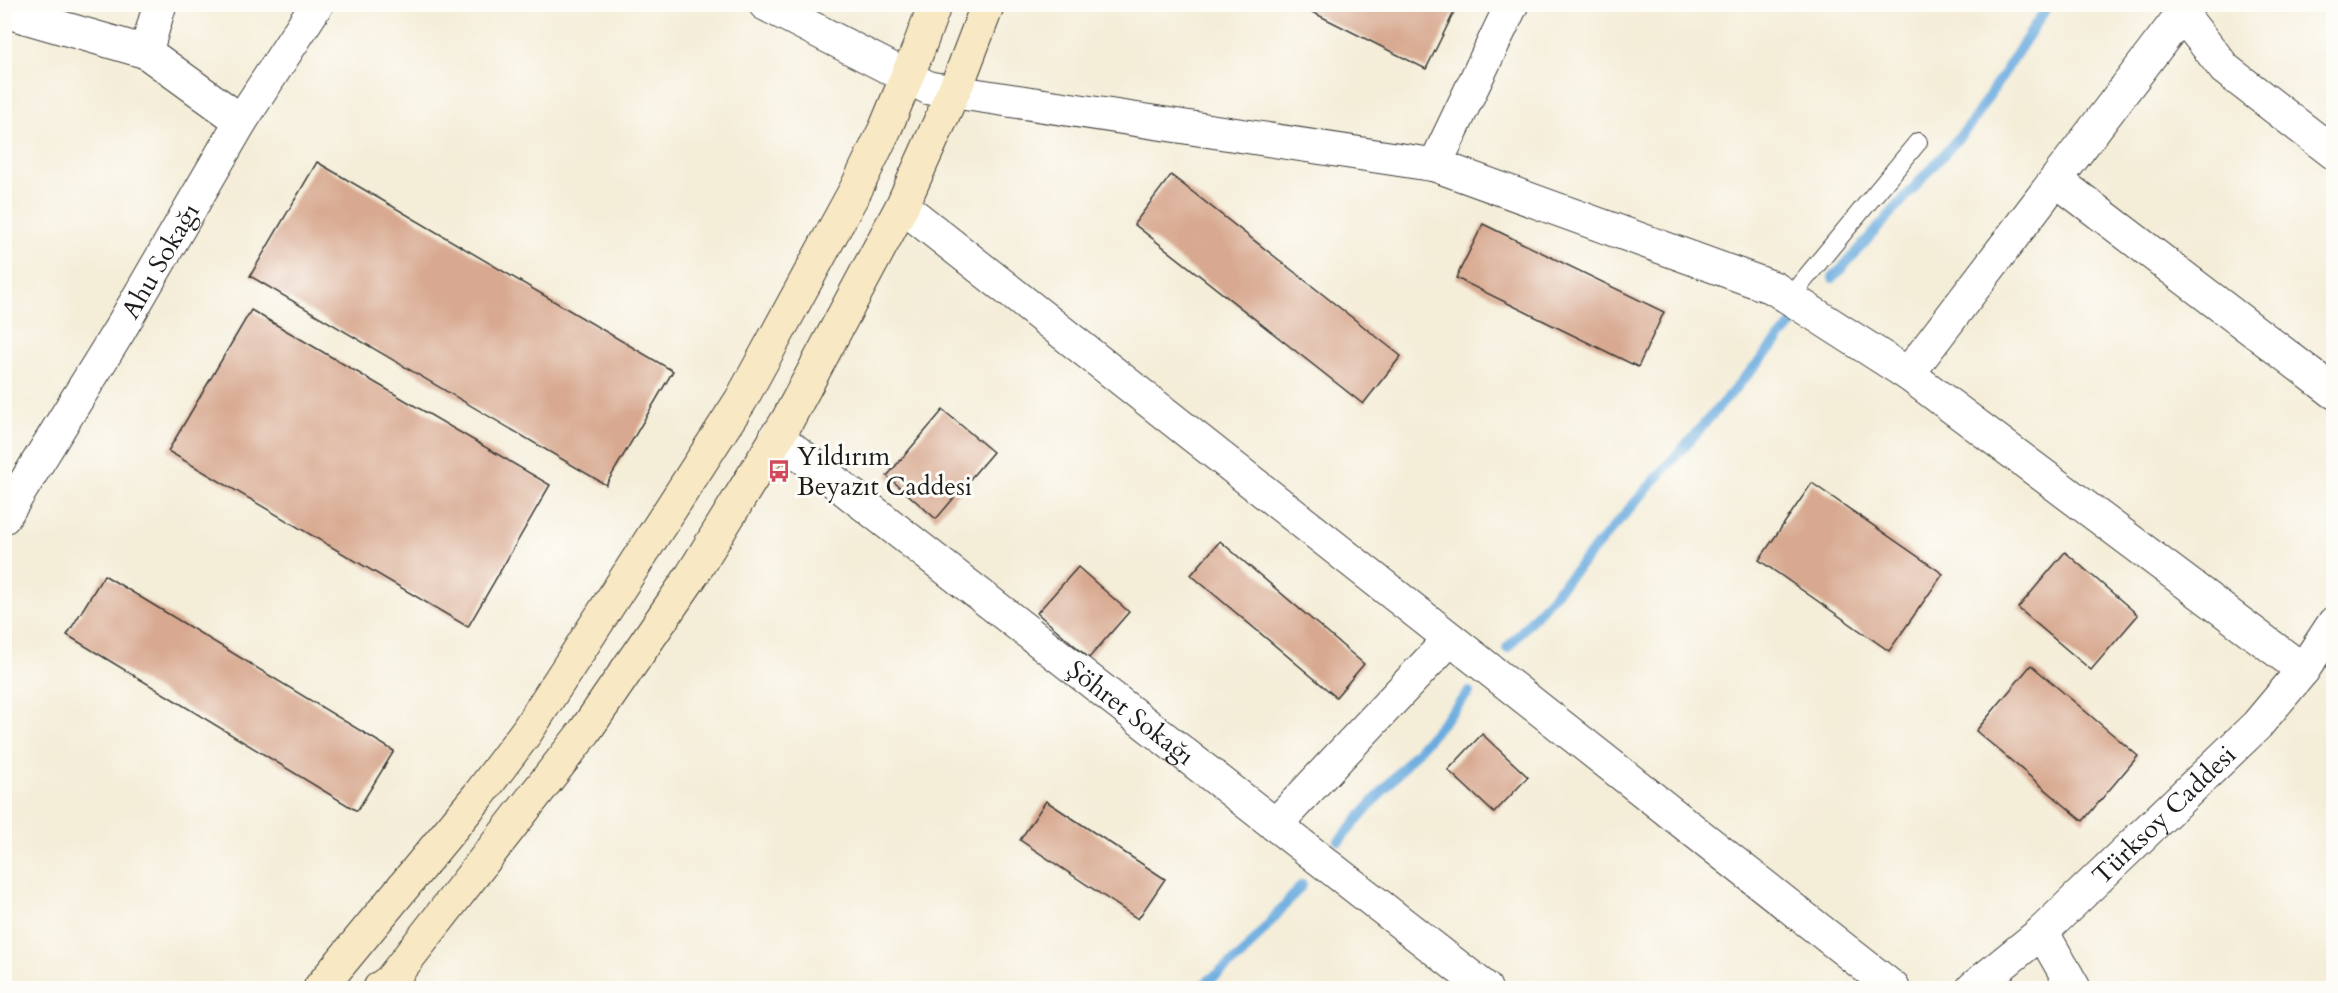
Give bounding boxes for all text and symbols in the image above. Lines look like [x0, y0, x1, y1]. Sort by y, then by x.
street label: Ahu Sokağı [113, 197, 208, 325]
place label: Yıldırım Beyazıt Caddesi [797, 439, 972, 504]
bus stop icon: Yıldırım Beyazıt Caddesi [766, 458, 792, 484]
street label: Şöhret Sokağı [1060, 652, 1201, 773]
street label: Türksoy Caddesi [2085, 738, 2244, 892]

